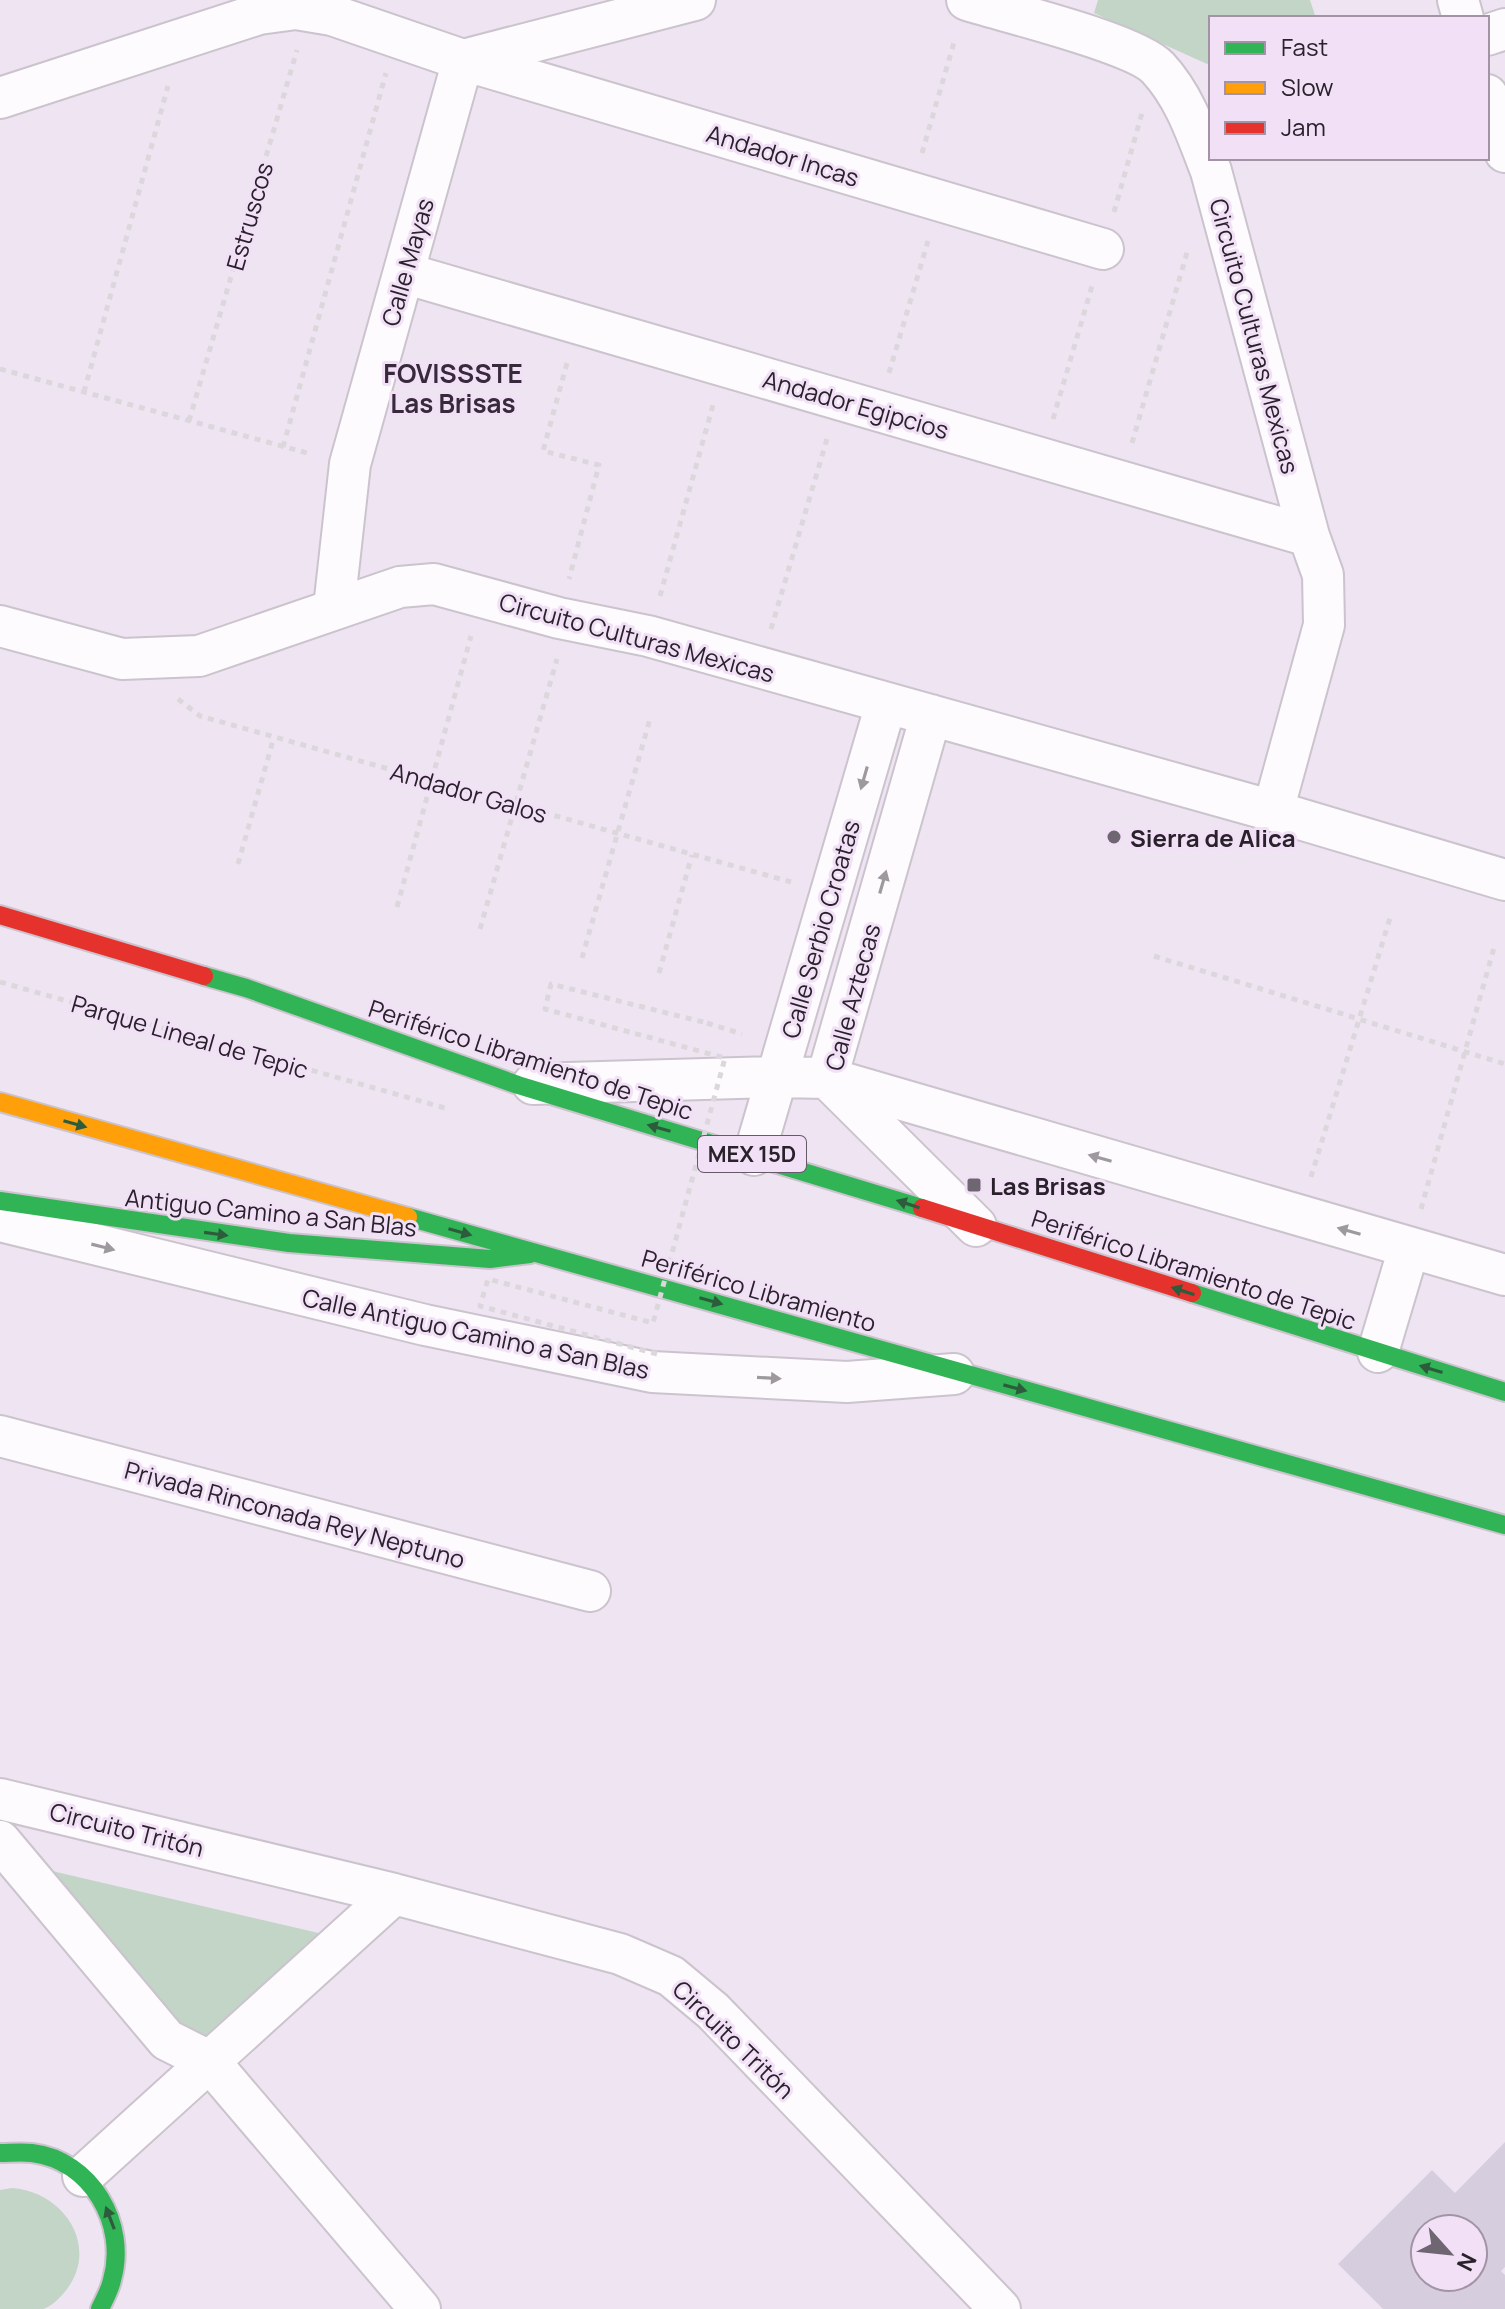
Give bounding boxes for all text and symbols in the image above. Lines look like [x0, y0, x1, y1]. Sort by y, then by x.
legend [1209, 16, 1489, 160]
text: Fast [1281, 30, 1328, 63]
text: Slow [1281, 70, 1334, 103]
text: Jam [1281, 110, 1326, 143]
street label: Andador Incas [703, 116, 863, 194]
street label: Estruscos [218, 158, 280, 274]
street label: Calle Mayas [373, 194, 441, 330]
street label: Circuito Culturas Mexicas [1202, 195, 1308, 477]
district label: FOVISSSTE Las Brisas [383, 355, 523, 421]
street label: Andador Egipcios [759, 362, 953, 446]
street label: Circuito Culturas Mexicas [496, 584, 778, 690]
street label: Andador Galos [387, 754, 551, 830]
one-way arrow [858, 766, 870, 791]
street label: Calle Serbio Croatas [773, 816, 867, 1042]
place label: Sierra de Alica [1130, 821, 1296, 854]
marker: Sierra de Alica [1105, 828, 1123, 846]
one-way arrow [877, 870, 890, 894]
street label: Calle Aztecas [817, 920, 887, 1074]
street label: Parque Lineal de Tepic [68, 986, 312, 1086]
street label: Periférico Libramiento de Tepic [365, 991, 697, 1127]
one-way arrow [63, 1118, 87, 1131]
one-way arrow [647, 1121, 671, 1134]
road number: MEX 15D [698, 1136, 806, 1172]
one-way arrow [1087, 1151, 1111, 1164]
place label: Las Brisas [990, 1169, 1106, 1202]
marker: Las Brisas [965, 1176, 983, 1194]
street label: Antiguo Camino a San Blas [123, 1180, 419, 1244]
one-way arrow [896, 1197, 920, 1210]
street label: Periférico Libramiento de Tepic [1028, 1201, 1360, 1337]
one-way arrow [1337, 1224, 1361, 1237]
one-way arrow [449, 1226, 473, 1239]
one-way arrow [203, 1227, 228, 1240]
one-way arrow [91, 1241, 116, 1253]
street label: Periférico Libramiento [638, 1241, 880, 1339]
street label: Calle Antiguo Camino a San Blas [299, 1280, 653, 1386]
one-way arrow [1170, 1284, 1194, 1296]
one-way arrow [699, 1295, 723, 1308]
one-way arrow [1418, 1362, 1442, 1375]
one-way arrow [757, 1372, 782, 1385]
one-way arrow [1003, 1382, 1027, 1395]
street label: Privada Rinconada Rey Neptuno [121, 1453, 469, 1575]
street label: Circuito Tritón [47, 1794, 207, 1864]
street label: Circuito Tritón [666, 1972, 802, 2106]
one-way arrow [103, 2206, 116, 2230]
north arrow [1409, 2213, 1489, 2293]
text: N [1450, 2248, 1484, 2276]

